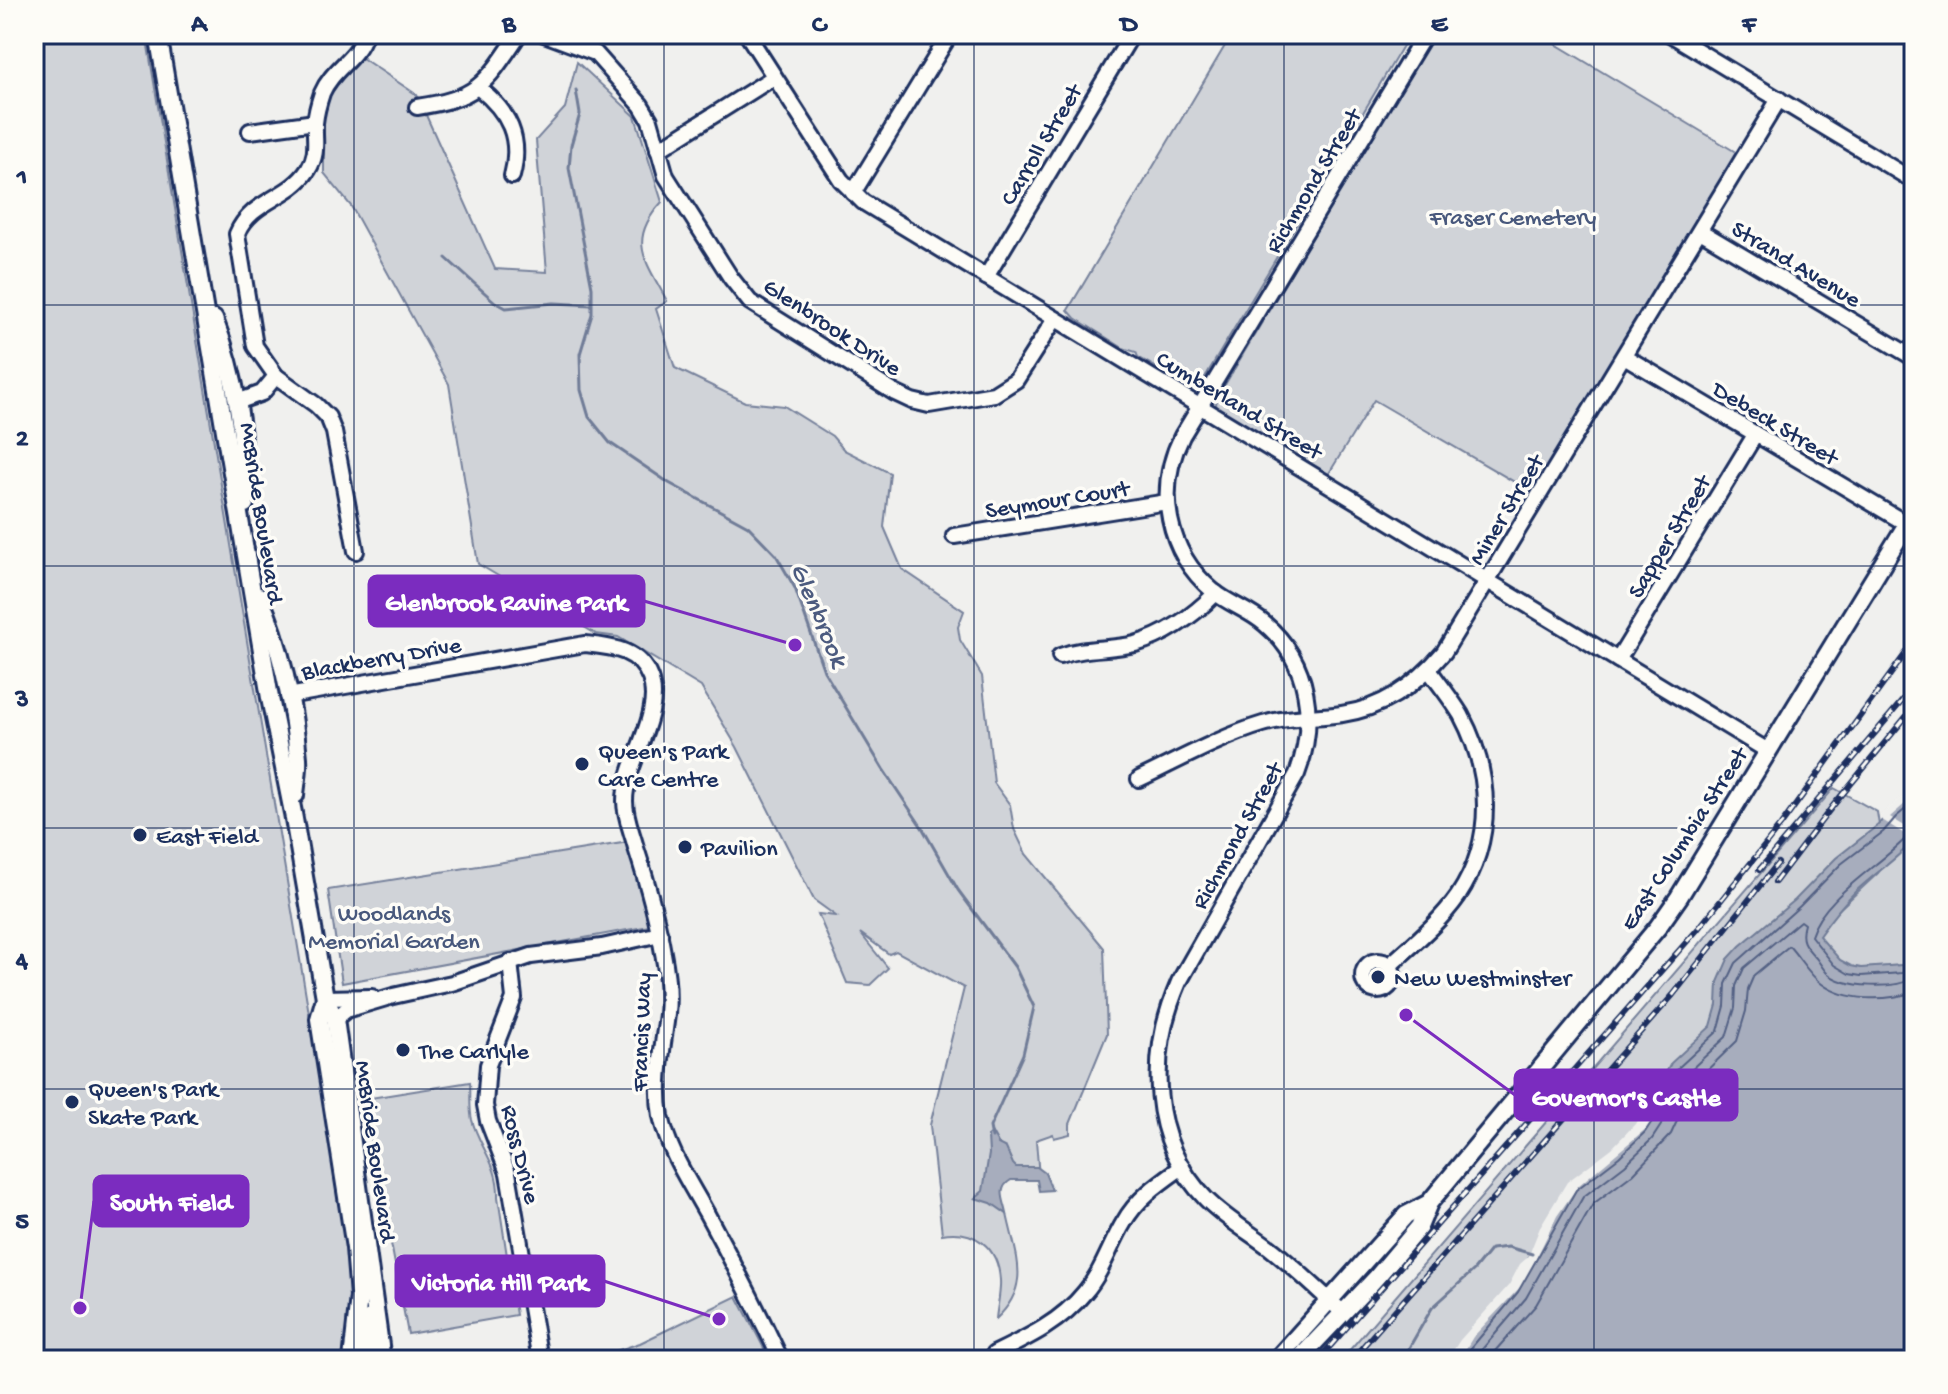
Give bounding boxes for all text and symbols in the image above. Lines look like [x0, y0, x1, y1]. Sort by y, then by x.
text: A [190, 11, 208, 42]
text: B [501, 11, 517, 42]
text: C [812, 11, 829, 42]
text: D [1119, 11, 1139, 42]
text: E [1431, 11, 1449, 42]
text: F [1741, 11, 1757, 42]
street label: Carroll Street [996, 78, 1092, 212]
street label: Richmond Street [1260, 102, 1371, 259]
text: 1 [16, 164, 27, 195]
park label: Fraser Cemetery [1429, 205, 1597, 234]
street label: Strand Avenue [1725, 216, 1866, 316]
street label: Glenbrook Drive [757, 273, 906, 385]
street label: Cumberland Street [1150, 346, 1328, 469]
street label: Debeck Street [1704, 375, 1844, 475]
street label: McBride Boulevard [231, 421, 288, 608]
text: 2 [16, 425, 29, 456]
street label: Miner Street [1464, 448, 1553, 571]
street label: Sapper Street [1623, 469, 1720, 605]
street label: Seymour Court [984, 475, 1134, 527]
water label: Glenbrook [781, 559, 853, 674]
callout: Glenbrook Ravine Park [369, 576, 644, 626]
text: Glenbrook Ravine Park [385, 590, 631, 621]
street label: Blackberry Drive [299, 632, 464, 689]
text: 3 [14, 686, 29, 717]
place label: Queen's Park Care Centre [598, 739, 730, 796]
street label: East Columbia Street [1616, 741, 1757, 937]
marker: Queen's Park Care Centre [573, 755, 591, 773]
street label: Richmond Street [1187, 756, 1292, 915]
place label: East Field [156, 824, 260, 853]
marker: East Field [131, 826, 149, 844]
place label: Pavilion [700, 836, 778, 865]
marker: Pavilion [676, 838, 694, 856]
park label: Woodlands Memorial Garden [308, 901, 480, 958]
text: 4 [15, 947, 29, 978]
place label: New Westminster [1394, 966, 1573, 995]
marker: New Westminster [1369, 968, 1387, 986]
street label: Francis Way [627, 972, 660, 1093]
place label: The Carlyle [417, 1039, 529, 1068]
marker: The Carlyle [394, 1041, 412, 1059]
street label: McBride Boulevard [346, 1059, 401, 1246]
callout: Governor's Castle [1515, 1070, 1737, 1120]
place label: Queen's Park Skate Park [88, 1077, 220, 1134]
text: Governor's Castle [1531, 1085, 1722, 1116]
marker: Queen's Park Skate Park [63, 1093, 81, 1111]
street label: Ross Drive [492, 1102, 545, 1208]
callout: South Field [94, 1176, 248, 1226]
text: South Field [110, 1190, 235, 1221]
text: 5 [15, 1208, 29, 1239]
callout: Victoria Hill Park [396, 1256, 604, 1306]
text: Victoria Hill Park [411, 1270, 591, 1301]

